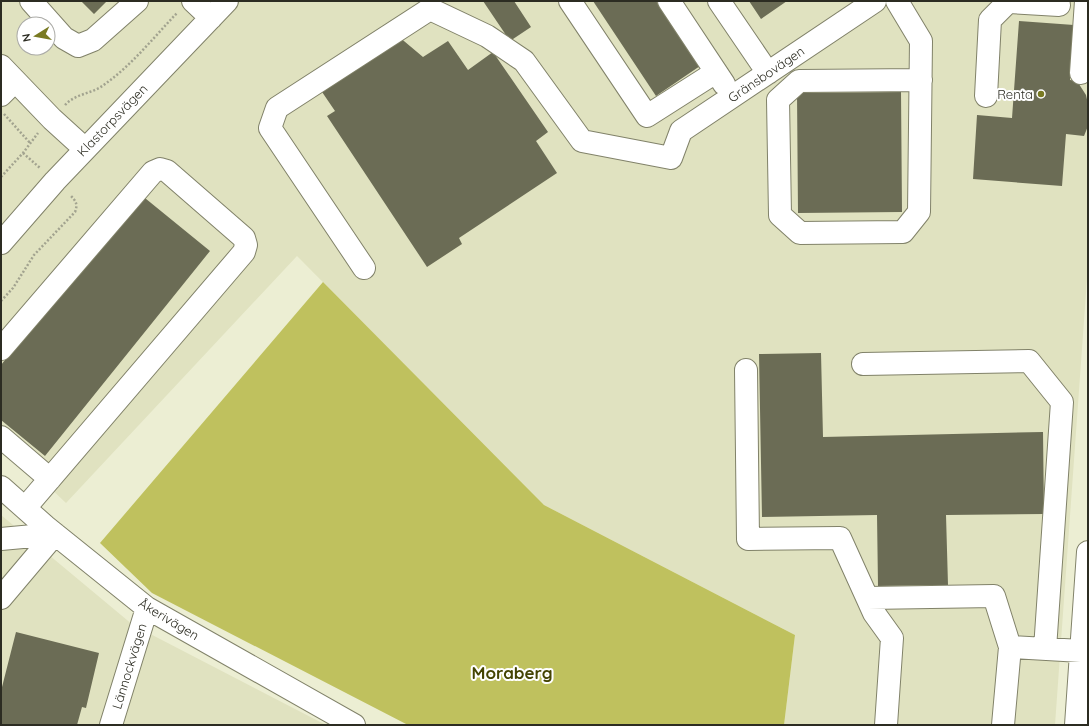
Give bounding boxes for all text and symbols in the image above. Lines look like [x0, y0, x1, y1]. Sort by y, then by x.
north arrow [16, 16, 56, 56]
text: N [19, 33, 34, 43]
street label: Gränsbovägen [725, 43, 807, 105]
street label: Klastorpsvägen [73, 81, 151, 159]
place label: Renta [997, 86, 1033, 102]
marker: Renta [1036, 89, 1046, 99]
street label: Åkerivägen [136, 595, 202, 643]
street label: Lännockvägen [108, 621, 150, 711]
district label: Moraberg [471, 662, 553, 683]

